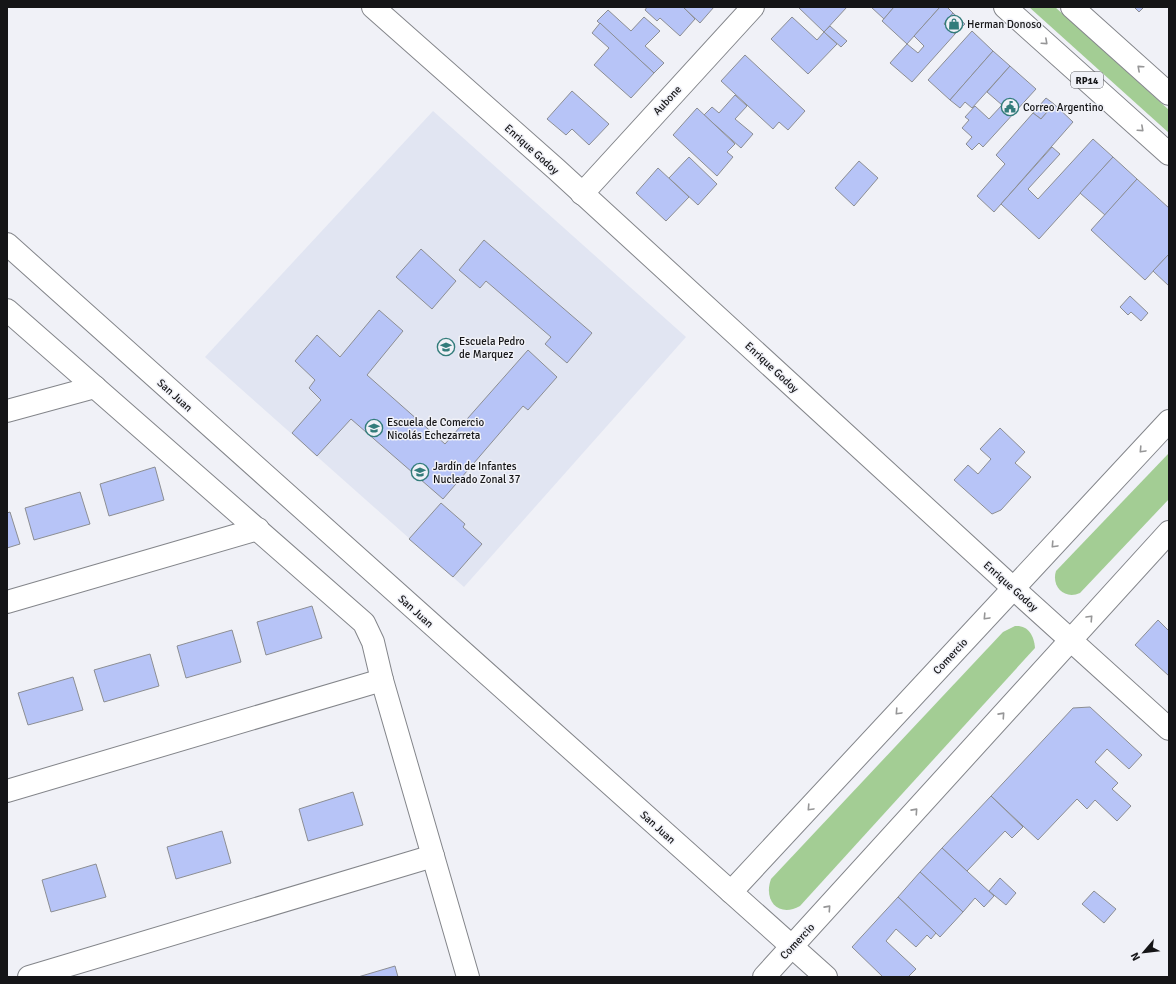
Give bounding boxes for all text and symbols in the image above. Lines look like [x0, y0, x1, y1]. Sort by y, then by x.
shop icon: Herman Donoso [944, 14, 964, 34]
place label: Herman Donoso [967, 18, 1042, 31]
one-way arrow [1040, 38, 1047, 45]
one-way arrow [1137, 65, 1145, 73]
road number: RP14 [1071, 72, 1103, 88]
street label: Aubone [650, 83, 684, 118]
public building icon: Correo Argentino [1000, 97, 1020, 117]
place label: Correo Argentino [1023, 101, 1104, 114]
street label: Enrique Godoy [502, 122, 562, 178]
one-way arrow [1137, 125, 1144, 132]
place label: Escuela Pedro de Marquez [459, 335, 525, 361]
school or university icon: Escuela Pedro de Marquez [436, 337, 456, 357]
street label: Enrique Godoy [742, 339, 802, 396]
street label: San Juan [154, 376, 195, 414]
place label: Escuela de Comercio Nicolás Echezarreta [387, 416, 484, 442]
school or university icon: Escuela de Comercio Nicolás Echezarreta [364, 418, 384, 438]
one-way arrow [1140, 445, 1147, 453]
place label: Jardín de Infantes Nucleado Zonal 37 [433, 460, 521, 486]
school or university icon: Jardín de Infantes Nucleado Zonal 37 [410, 462, 430, 482]
one-way arrow [1051, 540, 1058, 548]
street label: Enrique Godoy [981, 559, 1041, 615]
street label: San Juan [395, 592, 436, 630]
one-way arrow [984, 612, 991, 620]
one-way arrow [1085, 616, 1092, 623]
street label: Comercio [930, 635, 970, 677]
one-way arrow [895, 707, 903, 715]
one-way arrow [998, 712, 1005, 720]
one-way arrow [808, 803, 815, 810]
street label: San Juan [637, 808, 678, 846]
one-way arrow [911, 808, 918, 816]
one-way arrow [823, 905, 830, 912]
street label: Comercio [777, 920, 817, 962]
north arrow [1124, 932, 1164, 972]
text: N [1128, 950, 1143, 963]

